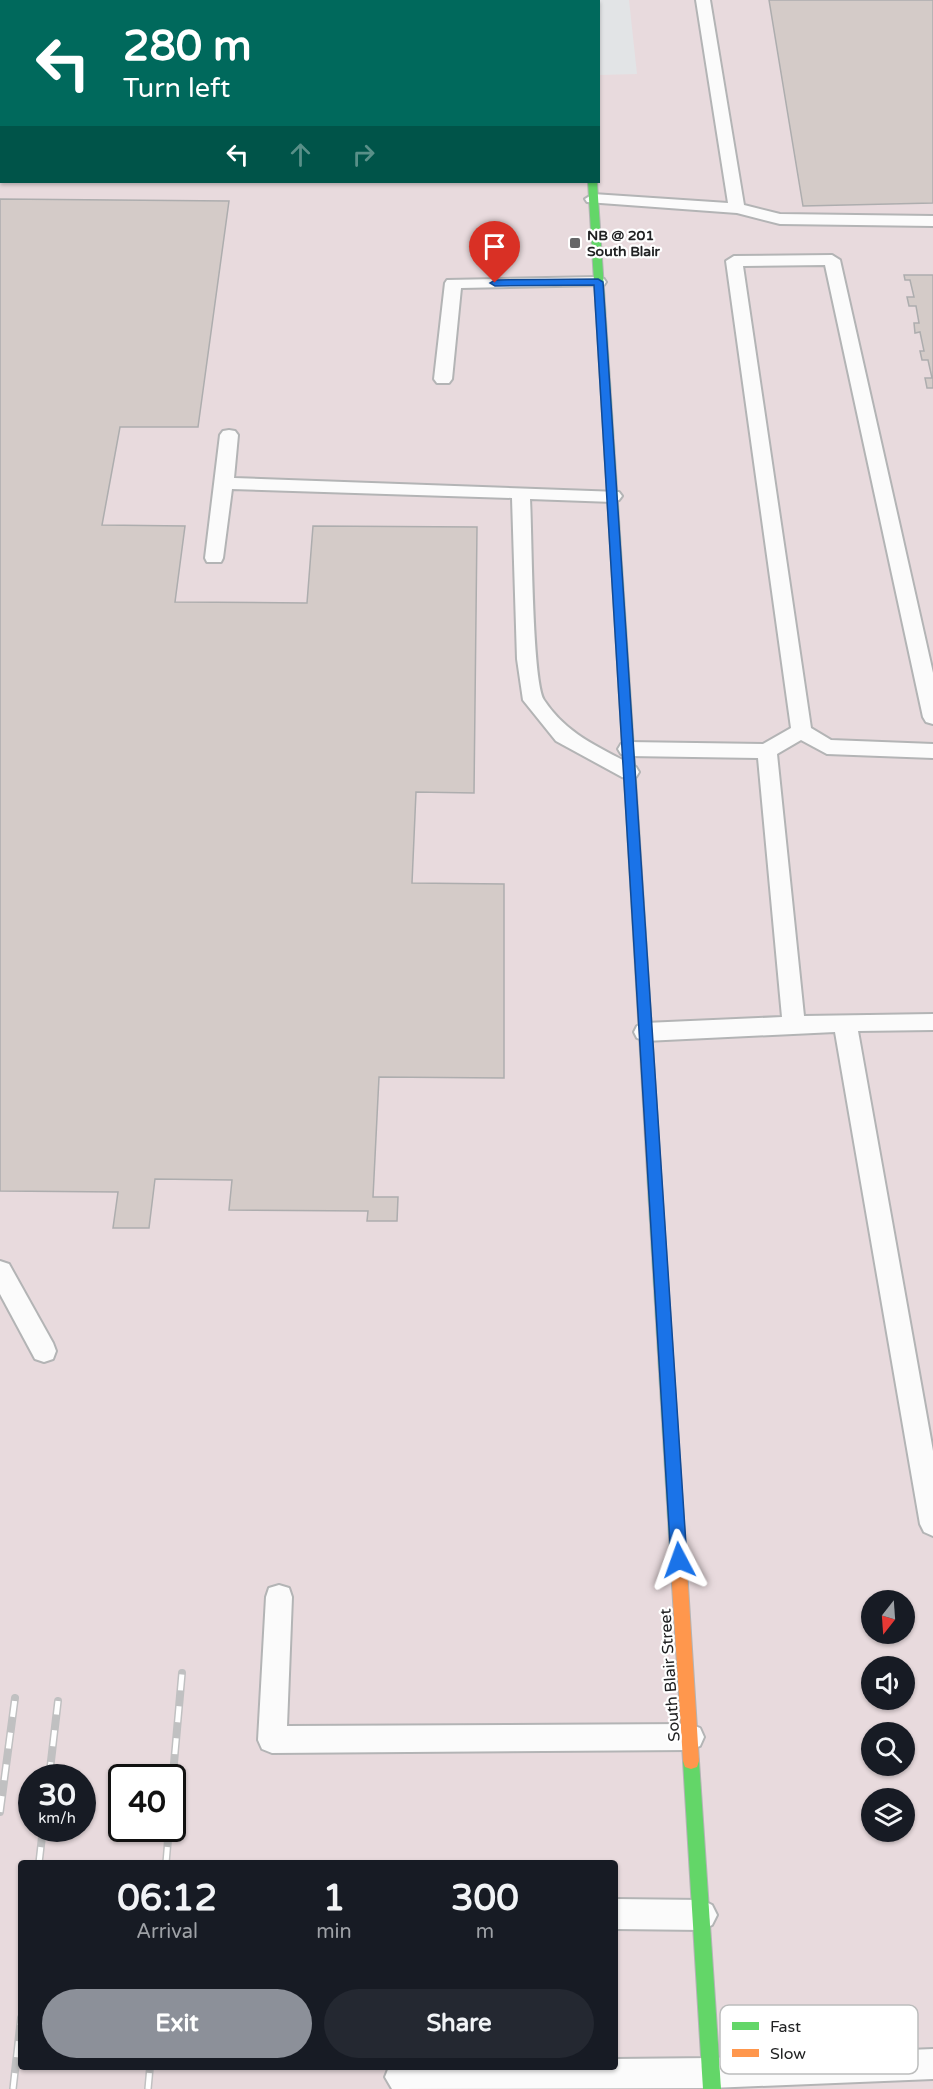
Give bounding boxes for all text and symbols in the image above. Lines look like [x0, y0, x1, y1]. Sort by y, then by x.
text: 280 m [123, 21, 252, 72]
icon: left [24, 24, 102, 102]
text: Turn left [123, 72, 230, 105]
icon: left [221, 138, 254, 171]
icon: ahead [284, 138, 317, 171]
icon: right [347, 138, 380, 171]
pin [469, 221, 520, 283]
place label: NB @ 201 South Blair [587, 227, 661, 260]
icon: arrive [478, 230, 511, 263]
marker: NB @ 201 South Blair [568, 236, 582, 250]
position arrow [647, 1528, 711, 1592]
north arrow [861, 1590, 915, 1644]
map controls [861, 1590, 915, 1842]
street label: South Blair Street [655, 1608, 685, 1742]
button: sound [861, 1656, 915, 1710]
button: search [861, 1722, 915, 1776]
speed limit sign: 40 [108, 1764, 186, 1842]
text: 30 [38, 1777, 76, 1814]
button: layers [861, 1788, 915, 1842]
text: km/h [38, 1809, 76, 1827]
text: 06:12 [117, 1877, 217, 1920]
text: 1 [323, 1877, 345, 1920]
text: 300 [451, 1877, 519, 1920]
text: Arrival [136, 1920, 198, 1944]
text: min [316, 1920, 352, 1944]
text: m [476, 1920, 494, 1944]
button: Exit [42, 1989, 312, 2058]
button: Share [324, 1989, 594, 2058]
legend [720, 2005, 918, 2074]
text: Fast [770, 2017, 801, 2037]
text: Slow [770, 2044, 806, 2064]

